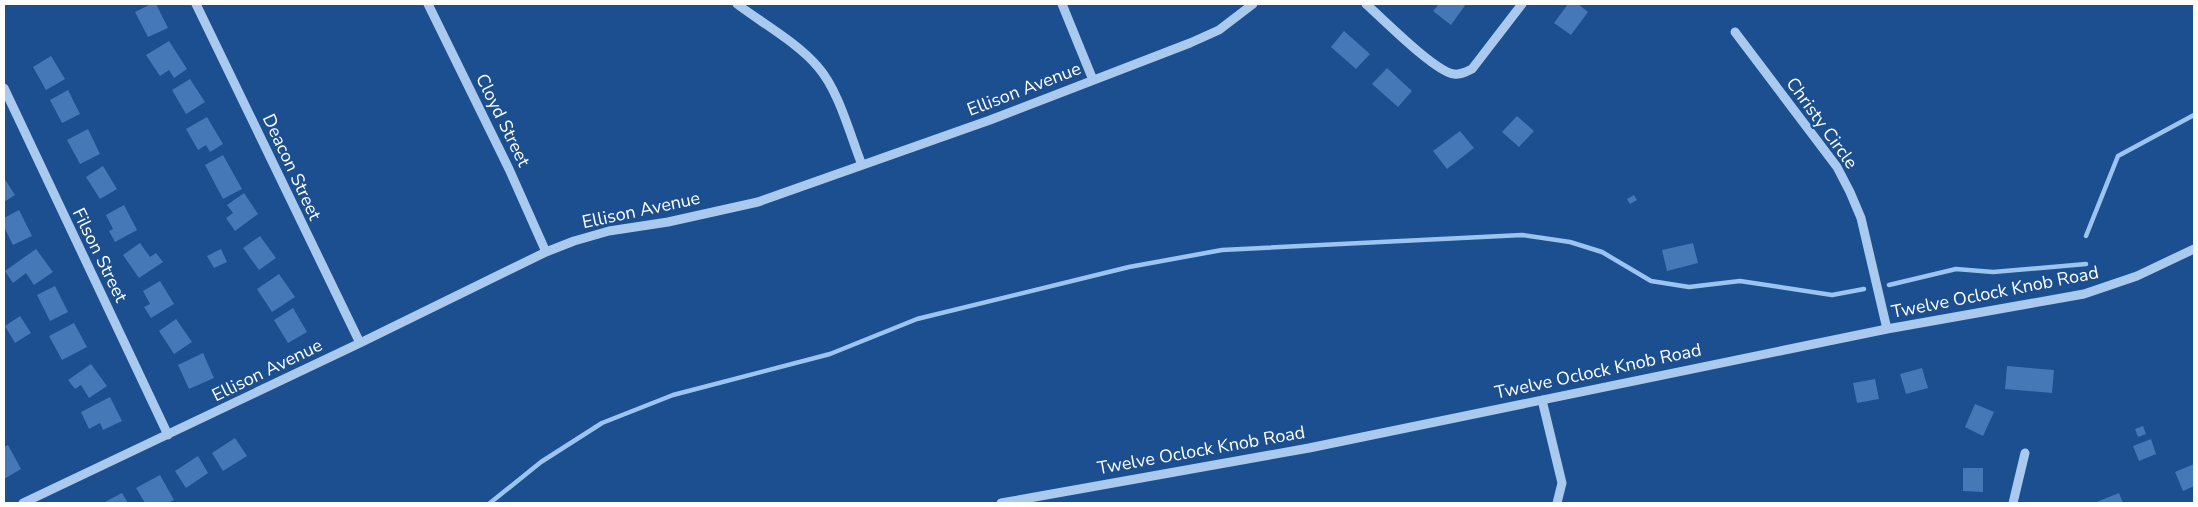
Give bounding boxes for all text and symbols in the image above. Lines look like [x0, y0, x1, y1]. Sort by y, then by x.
street label: Ellison Avenue [964, 56, 1084, 122]
street label: Cloyd Street [470, 70, 536, 171]
street label: Christy Circle [1781, 72, 1863, 174]
street label: Deacon Street [257, 110, 327, 225]
street label: Ellison Avenue [580, 186, 702, 234]
street label: Filson Street [67, 204, 133, 307]
street label: Twelve Oclock Knob Road [1889, 260, 2101, 324]
street label: Ellison Avenue [208, 333, 326, 407]
street label: Twelve Oclock Knob Road [1493, 337, 1703, 405]
street label: Twelve Oclock Knob Road [1095, 420, 1307, 480]

